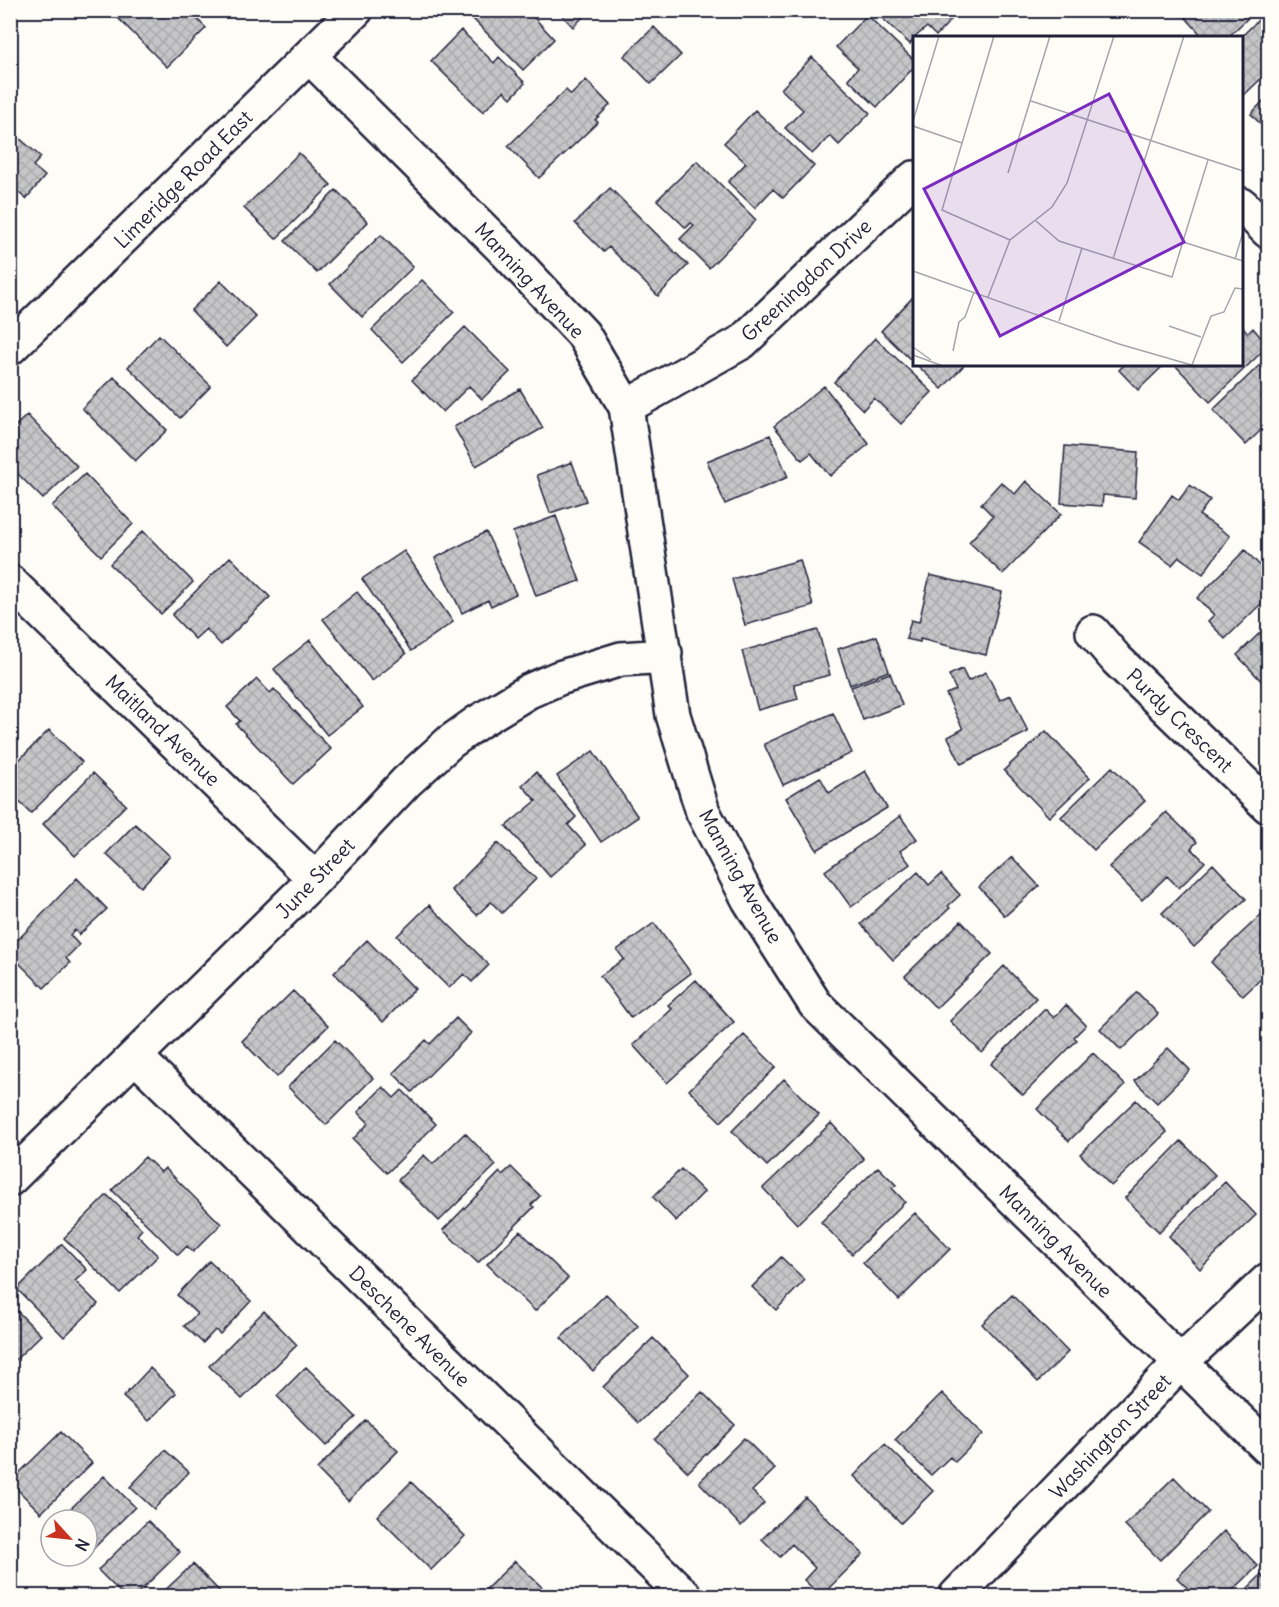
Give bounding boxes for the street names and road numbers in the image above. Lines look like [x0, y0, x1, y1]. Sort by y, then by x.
street label: Limeridge Road East [109, 105, 257, 253]
street label: Greeningdon Drive [736, 213, 876, 347]
street label: Manning Avenue [470, 217, 590, 343]
street label: Purdy Crescent [1121, 663, 1239, 777]
street label: Maitland Avenue [100, 669, 226, 791]
street label: Manning Avenue [694, 804, 788, 948]
street label: June Street [270, 832, 360, 923]
street label: Manning Avenue [994, 1179, 1118, 1303]
street label: Deschene Avenue [344, 1260, 476, 1392]
street label: Washington Street [1044, 1368, 1176, 1504]

